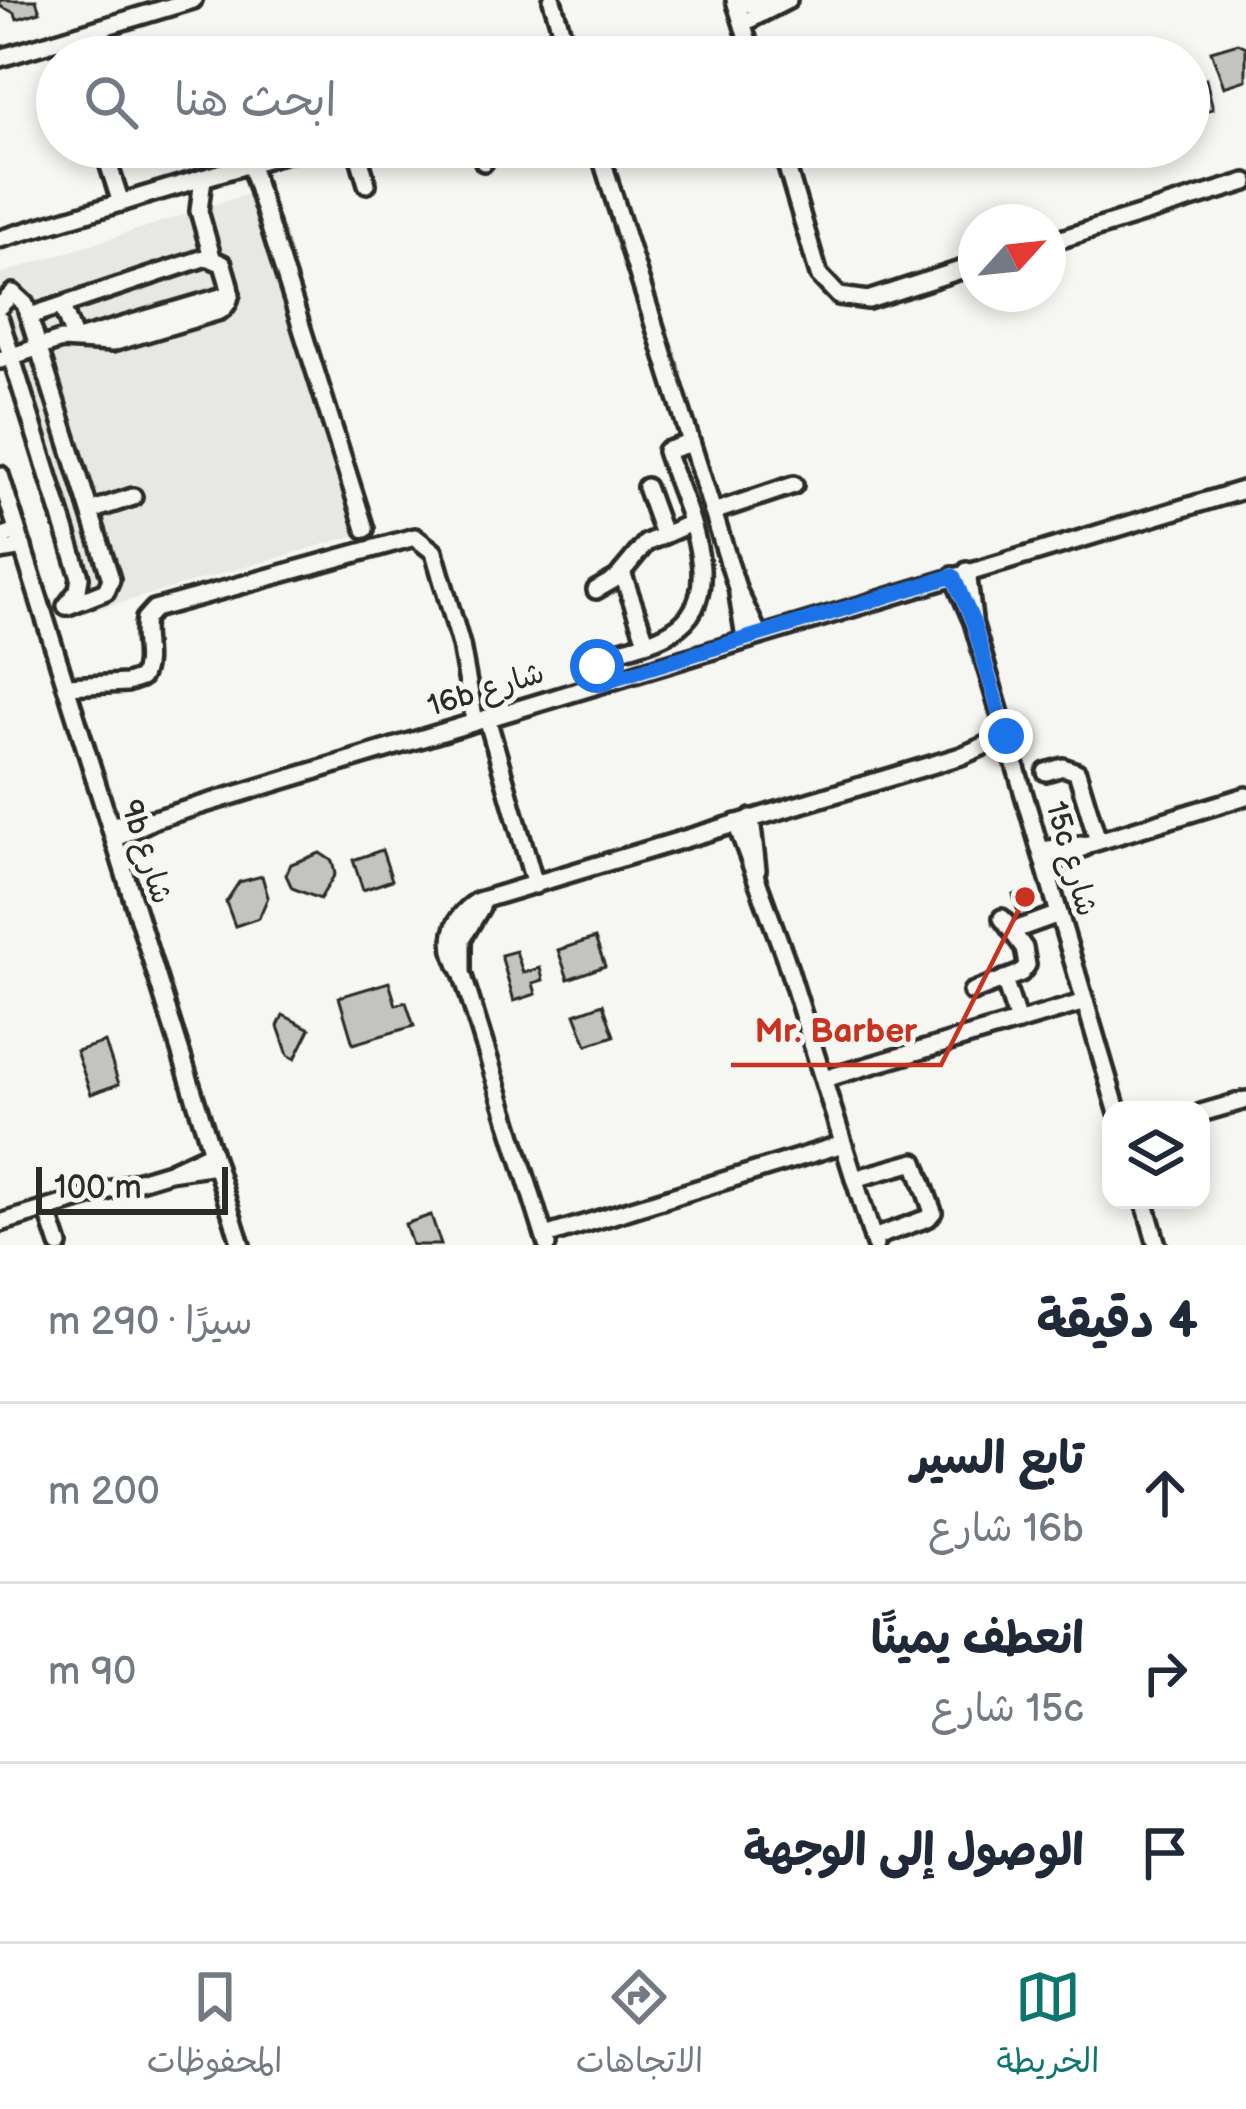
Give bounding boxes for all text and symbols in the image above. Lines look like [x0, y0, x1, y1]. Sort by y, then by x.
search box [36, 36, 1210, 168]
icon: search [78, 69, 144, 135]
text: ابحث هنا [174, 74, 337, 129]
north arrow [958, 204, 1066, 312]
route start [570, 639, 624, 693]
street label: 16b شارع [423, 655, 549, 727]
route end [979, 709, 1033, 763]
street label: 9b شارع [110, 795, 180, 909]
street label: 15c شارع [1036, 797, 1105, 921]
callout: Mr. Barber [731, 996, 941, 1065]
text: Mr. Barber [755, 1012, 918, 1052]
map controls [1102, 1101, 1210, 1209]
button: layers [1102, 1101, 1210, 1209]
scale bar [36, 1161, 228, 1214]
text: 100 m [54, 1168, 142, 1208]
text: 4 دقيقة [1037, 1291, 1198, 1352]
text: سيرًا · 290 m [48, 1299, 253, 1346]
text: تابع السير [911, 1432, 1084, 1487]
icon: ahead [1132, 1460, 1198, 1526]
text: 200 m [48, 1469, 160, 1516]
text: 16b شارع [928, 1506, 1084, 1553]
text: انعطف يمينًا [871, 1612, 1084, 1667]
icon: right [1132, 1640, 1198, 1706]
text: 90 m [48, 1649, 136, 1696]
text: 15c شارع [931, 1686, 1084, 1733]
icon: arrive [1132, 1820, 1198, 1886]
text: الوصول إلى الوجهة [743, 1824, 1084, 1879]
tab: المحفوظات [147, 1964, 283, 2090]
tab: الاتجاهات [576, 1964, 703, 2090]
tab: الخريطة [996, 1964, 1099, 2090]

